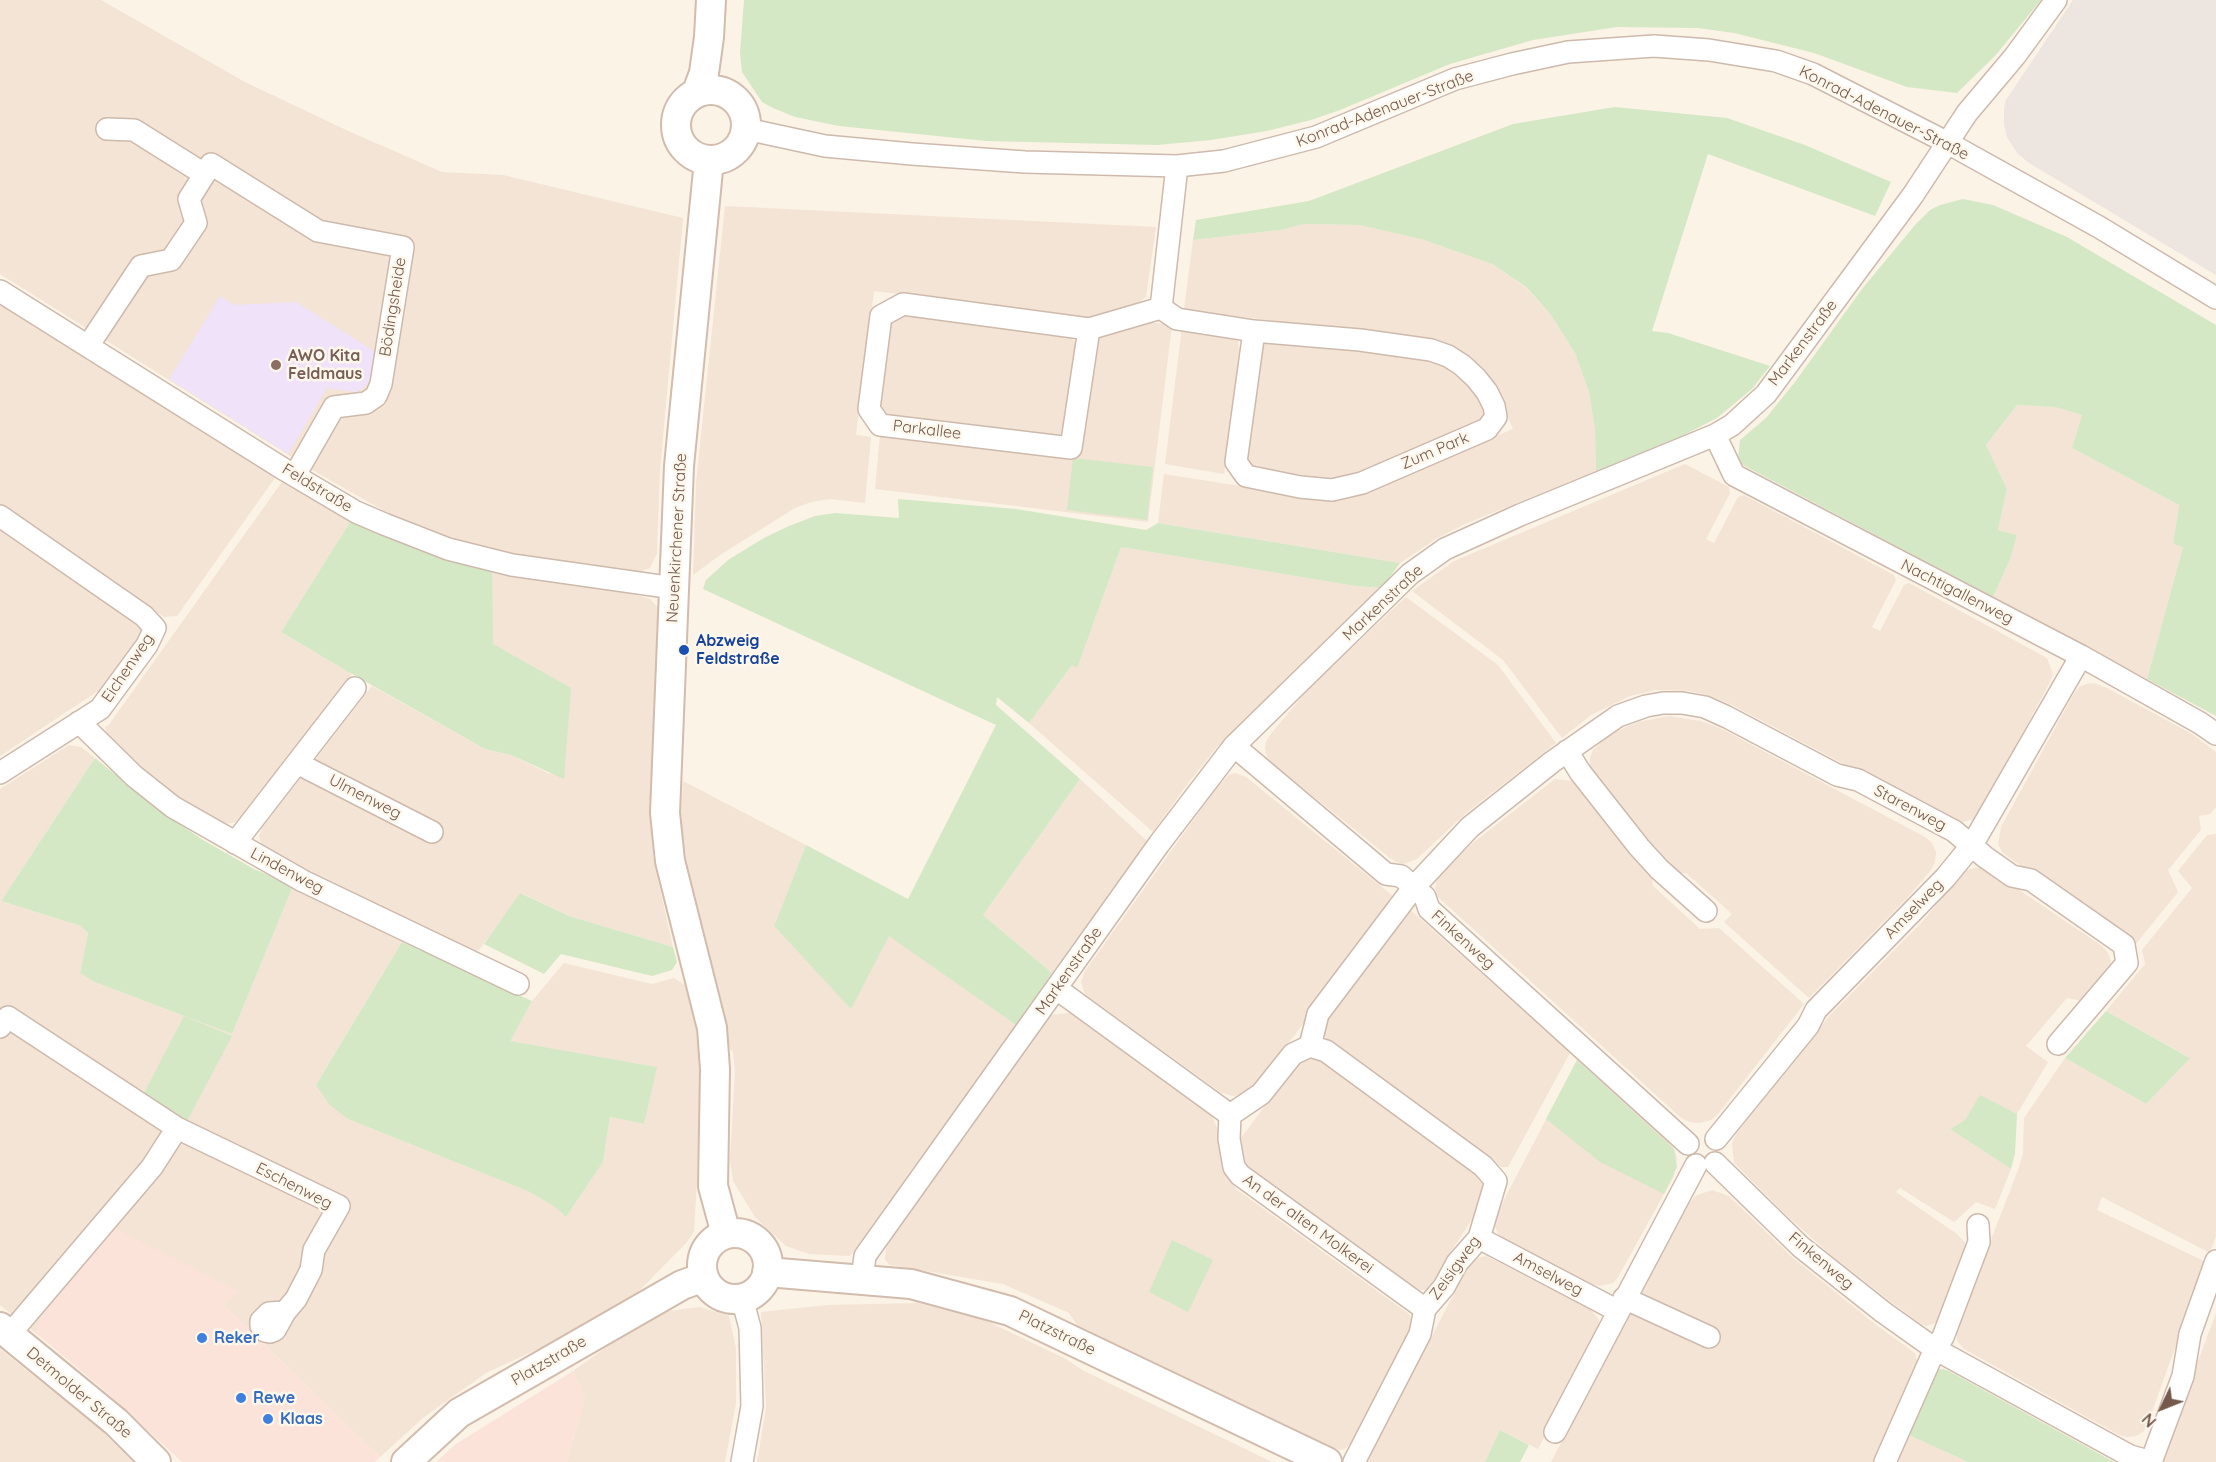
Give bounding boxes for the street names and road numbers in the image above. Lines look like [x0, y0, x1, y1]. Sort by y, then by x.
street label: Konrad-Adenauer-Straße [1796, 62, 1972, 164]
street label: Konrad-Adenauer-Straße [1294, 66, 1476, 152]
street label: Bödingsheide [376, 256, 410, 358]
street label: Markenstraße [1764, 296, 1842, 390]
street label: Parkallee [892, 416, 962, 444]
street label: Zum Park [1398, 428, 1472, 474]
street label: Neuenkirchener Straße [663, 453, 691, 623]
street label: Feldstraße [278, 460, 356, 516]
street label: Nachtigallenweg [1898, 555, 2016, 629]
street label: Markenstraße [1339, 561, 1427, 645]
street label: Eichenweg [98, 630, 158, 706]
street label: Ulmenweg [325, 771, 405, 823]
street label: Starenweg [1871, 781, 1949, 835]
street label: Lindenweg [247, 844, 327, 898]
street label: Amselweg [1881, 875, 1947, 943]
street label: Finkenweg [1427, 906, 1499, 974]
street label: Markenstraße [1032, 923, 1106, 1019]
street label: Eschenweg [253, 1159, 335, 1213]
street label: An der alten Molkerei [1239, 1170, 1377, 1278]
street label: Finkenweg [1784, 1228, 1858, 1294]
street label: Zeisigweg [1425, 1232, 1485, 1304]
street label: Amselweg [1510, 1248, 1586, 1300]
street label: Platzstraße [1015, 1306, 1099, 1360]
street label: Platzstraße [508, 1332, 590, 1390]
street label: Detmolder Straße [22, 1343, 136, 1443]

